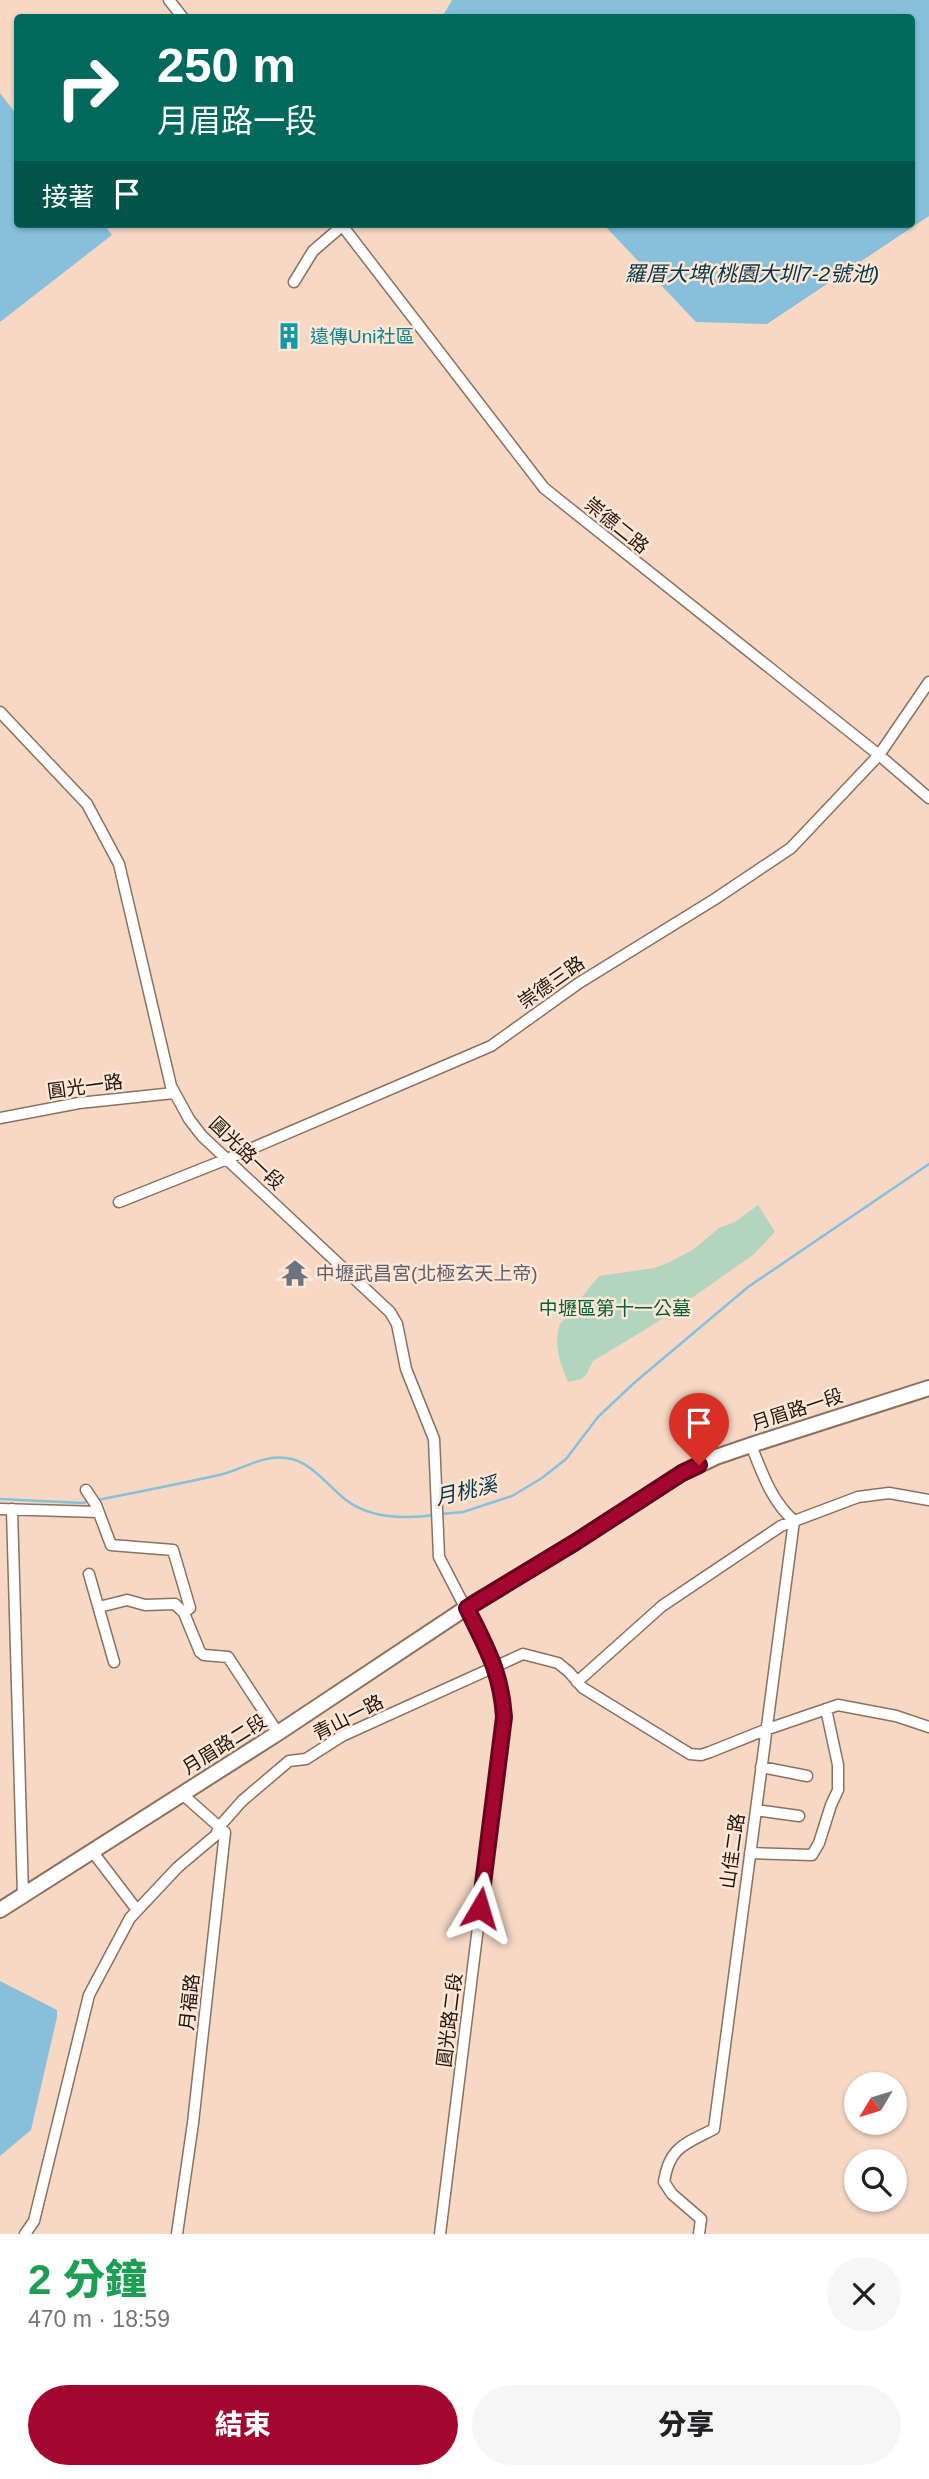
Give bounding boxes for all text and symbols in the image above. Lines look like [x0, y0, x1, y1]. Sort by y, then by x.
text: 250 m [157, 38, 296, 92]
icon: right [42, 42, 133, 133]
text: 月眉路一段 [157, 103, 317, 139]
icon: arrive [108, 175, 146, 213]
text: 接著 [42, 182, 94, 212]
water label: 羅厝大埤(桃園大圳7-2號池) [625, 262, 879, 285]
building icon: 遠傳Uni社區 [274, 321, 304, 351]
place label: 遠傳Uni社區 [310, 326, 415, 347]
street label: 崇德二路 [581, 493, 653, 557]
street label: 崇德三路 [514, 952, 588, 1013]
street label: 圓光一路 [46, 1071, 124, 1102]
street label: 圓光路一段 [205, 1113, 288, 1194]
temple icon: 中壢武昌宮(北極玄天上帝) [280, 1258, 310, 1288]
place label: 中壢武昌宮(北極玄天上帝) [316, 1263, 538, 1284]
park label: 中壢區第十一公墓 [539, 1298, 691, 1319]
street label: 月眉路一段 [749, 1385, 846, 1434]
pin [669, 1393, 729, 1465]
icon: arrive [680, 1404, 718, 1442]
water label: 月桃溪 [433, 1472, 502, 1509]
street label: 青山一路 [310, 1691, 387, 1744]
street label: 月眉路二段 [178, 1710, 270, 1779]
street label: 山佳二路 [717, 1812, 748, 1890]
position arrow [443, 1871, 517, 1945]
street label: 圓光路二段 [433, 1972, 466, 2068]
street label: 月福路 [176, 1973, 203, 2032]
north arrow [844, 2072, 906, 2135]
map controls [844, 2072, 907, 2212]
button: search [844, 2149, 907, 2212]
text: 2 分鐘 [28, 2256, 147, 2303]
button: close [827, 2257, 901, 2331]
text: 470 m · 18:59 [28, 2306, 170, 2332]
button: 結束 [28, 2385, 458, 2465]
button: 分享 [472, 2385, 901, 2465]

